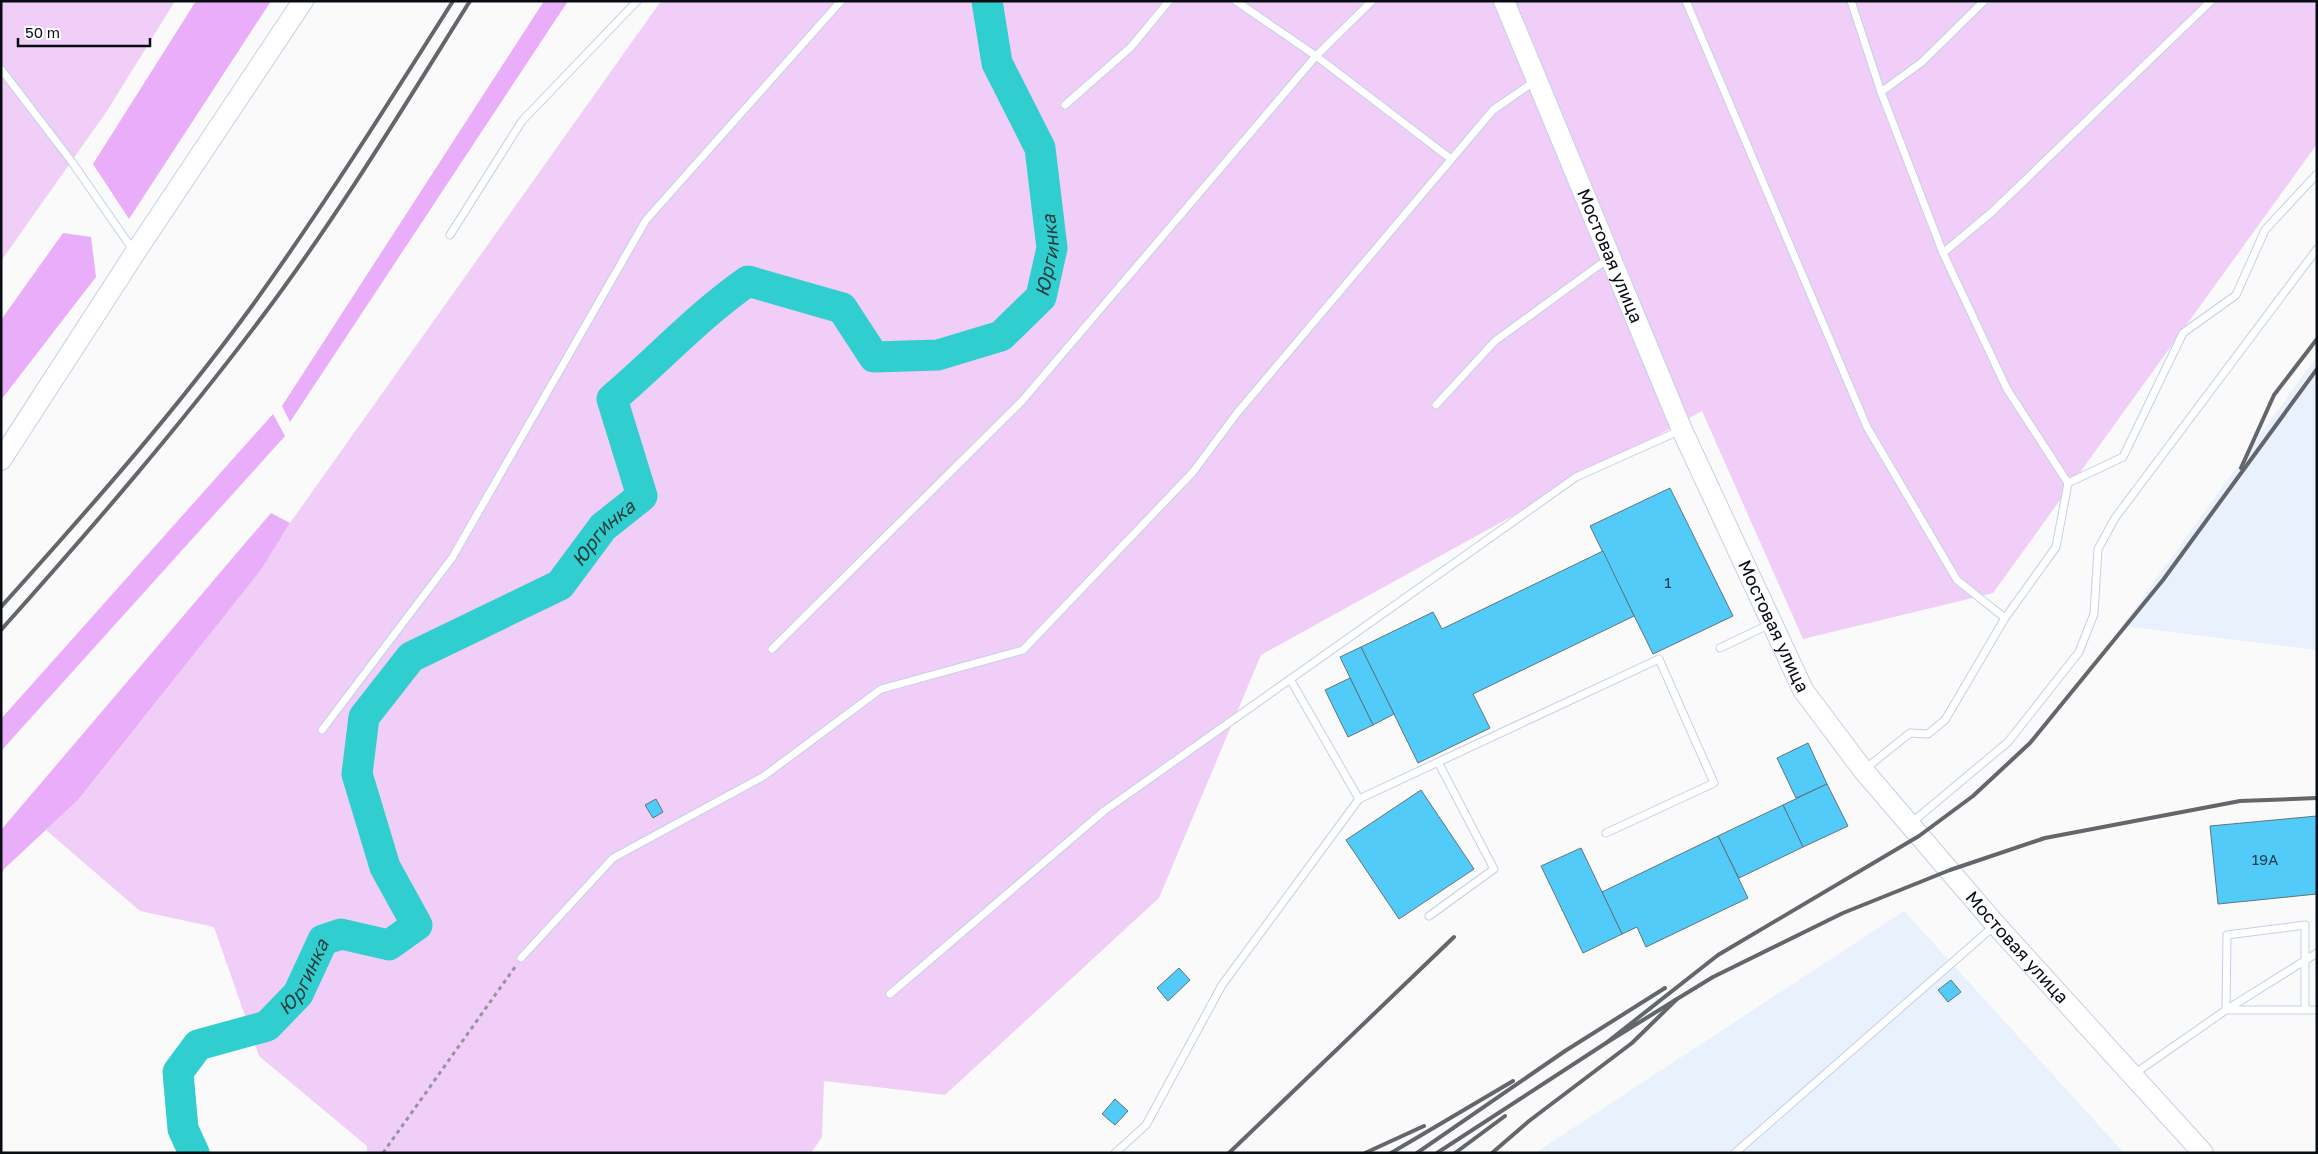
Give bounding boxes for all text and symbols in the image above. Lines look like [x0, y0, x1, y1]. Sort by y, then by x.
scale bar [18, 15, 150, 47]
text: 50 m [25, 23, 60, 41]
street label: Мостовая улица [1573, 185, 1648, 326]
water label: Юргинка [1029, 212, 1063, 299]
water label: Юргинка [566, 494, 640, 570]
street label: Мостовая улица [1734, 556, 1815, 696]
house number: 1 [1664, 573, 1672, 591]
house number: 19А [2252, 850, 2278, 868]
street label: Мостовая улица [1962, 886, 2074, 1007]
water label: Юргинка [273, 934, 333, 1019]

